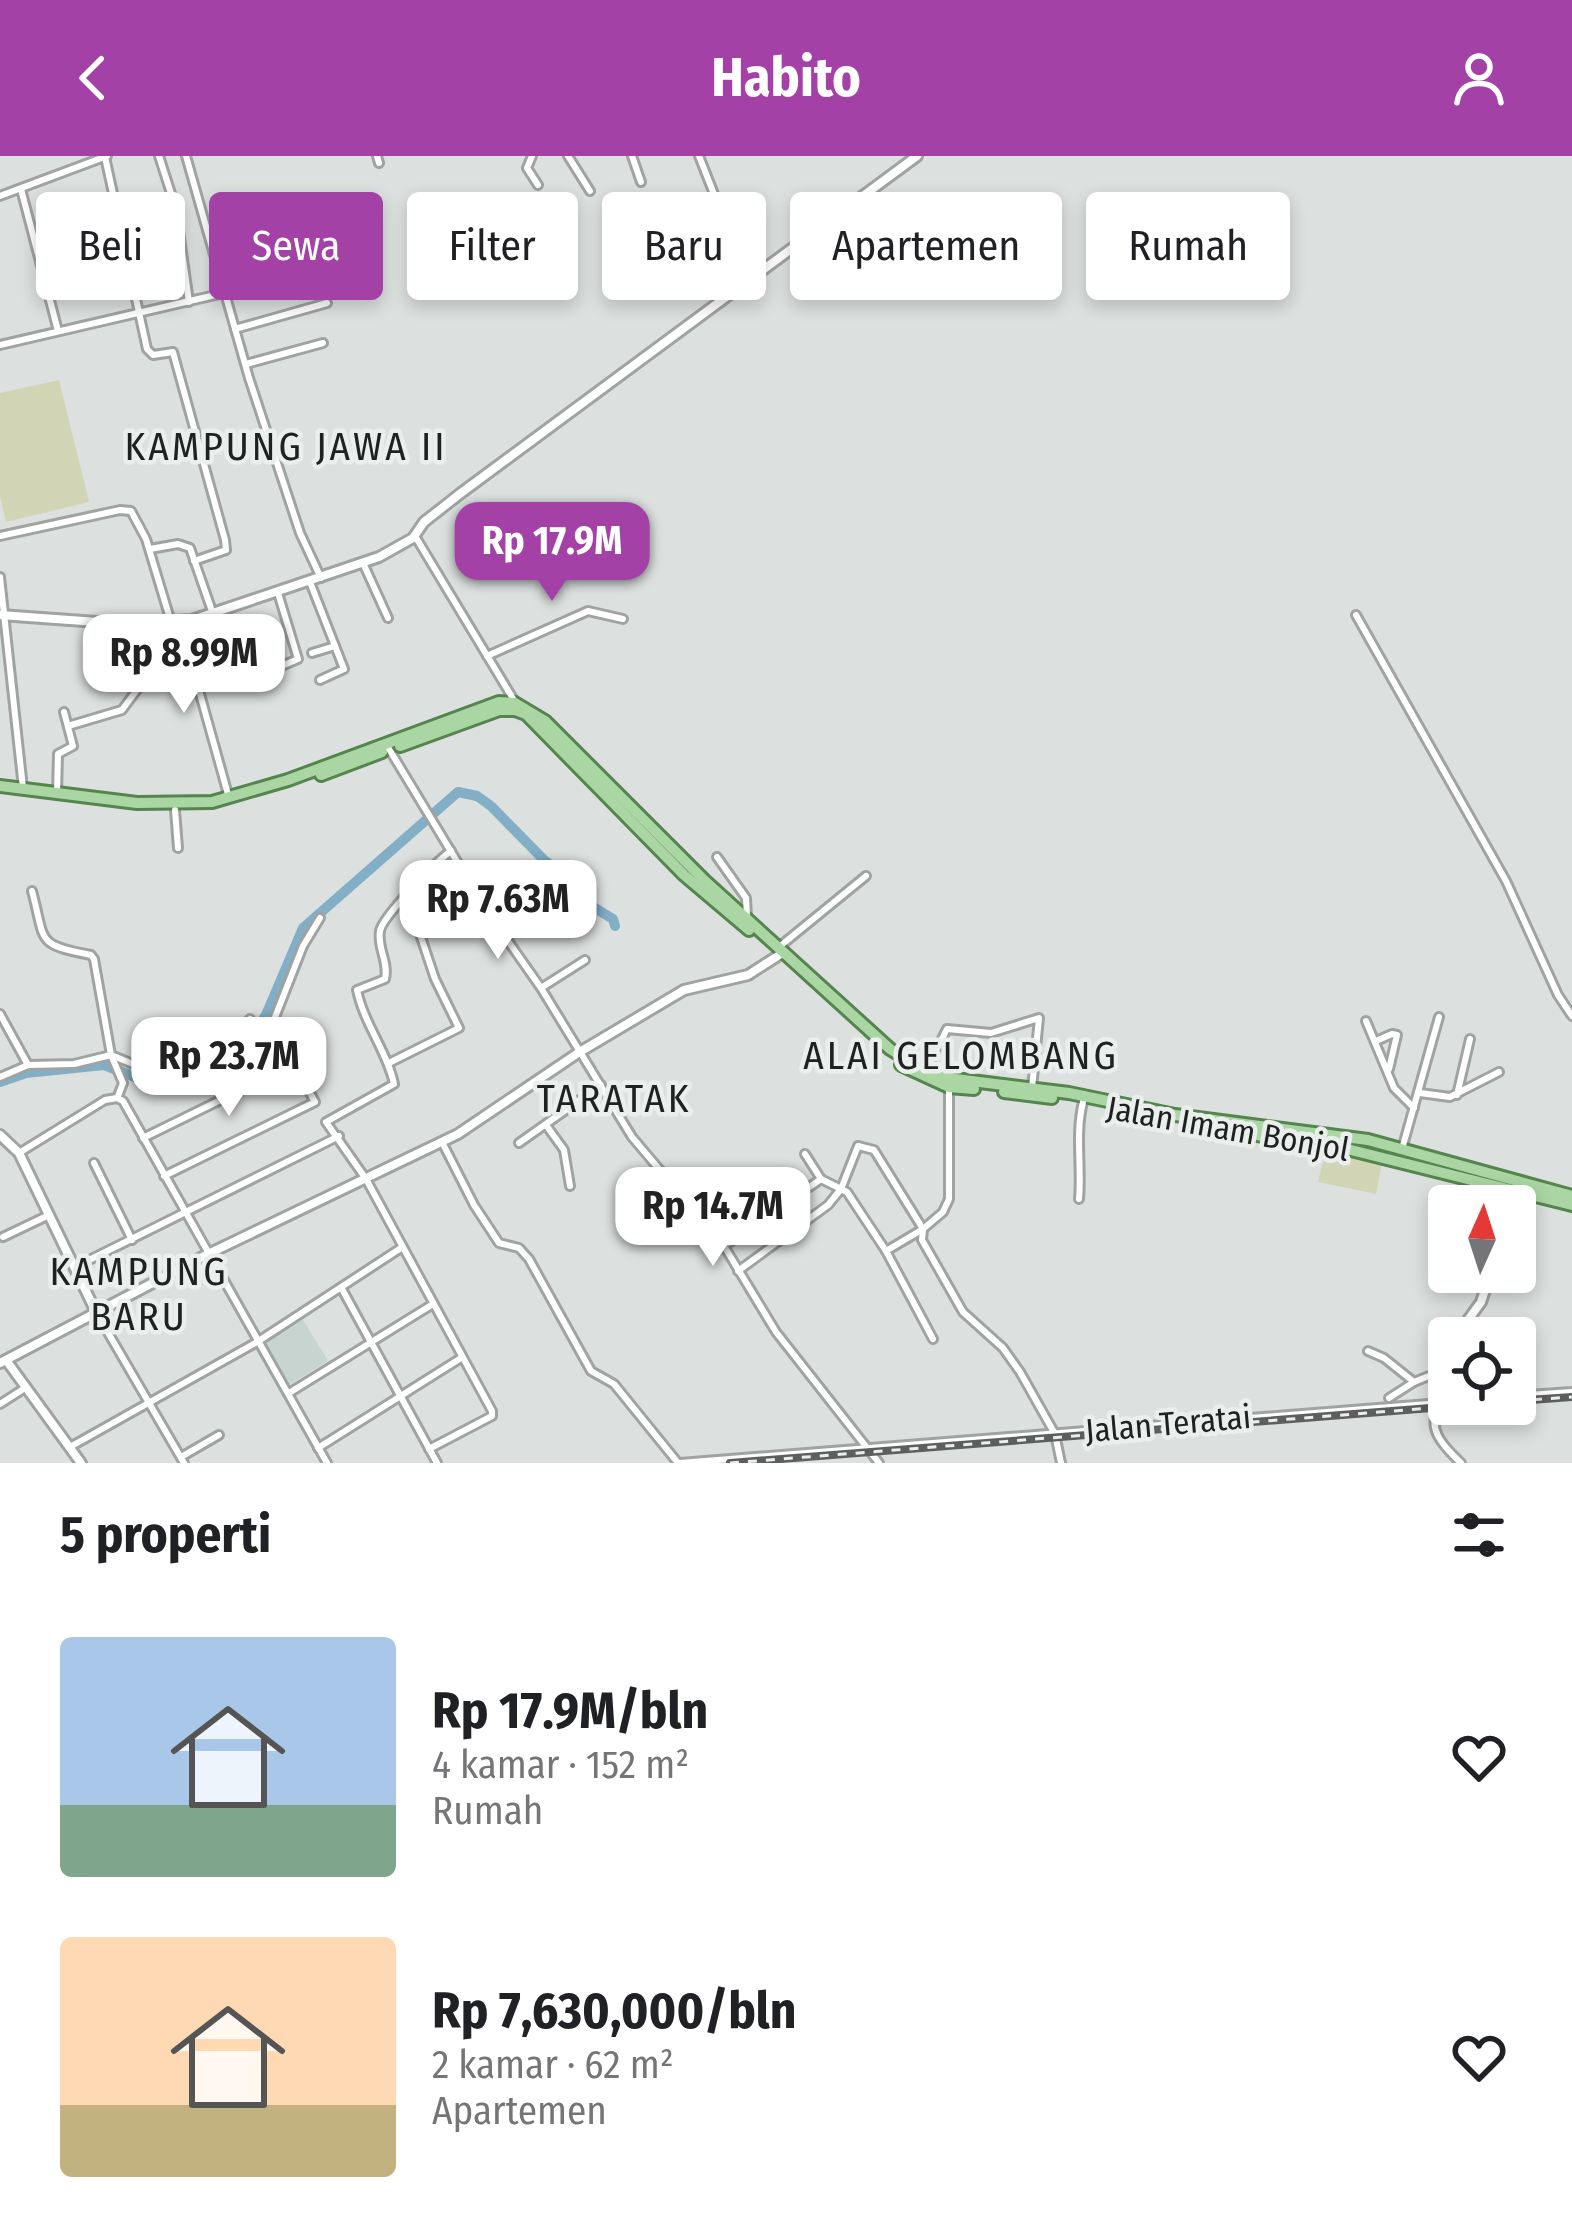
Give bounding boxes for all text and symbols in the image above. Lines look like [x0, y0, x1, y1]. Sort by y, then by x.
icon: back [60, 45, 126, 111]
icon: person [1446, 45, 1512, 111]
text: Habito [711, 46, 861, 110]
chip: Beli [36, 192, 185, 300]
chip: Sewa [209, 192, 383, 300]
chip: Filter [407, 192, 578, 300]
chip: Baru [602, 192, 766, 300]
chip: Apartemen [790, 192, 1062, 300]
chip: Rumah [1086, 192, 1290, 300]
district label: KAMPUNG JAWA II [125, 424, 447, 470]
pin: Rp 17.9M [428, 502, 676, 604]
text: Rp 17.9M [482, 518, 622, 564]
pin: Rp 8.99M [60, 614, 308, 716]
text: Rp 8.99M [110, 630, 258, 676]
pin: Rp 7.63M [374, 860, 622, 962]
text: Rp 7.63M [427, 876, 569, 922]
pin: Rp 23.7M [105, 1017, 353, 1119]
text: Rp 23.7M [158, 1033, 300, 1079]
district label: ALAI GELOMBANG [803, 1033, 1119, 1079]
district label: TARATAK [537, 1076, 691, 1122]
street label: Jalan Imam Bonjol [1104, 1088, 1352, 1170]
pin: Rp 14.7M [589, 1167, 837, 1269]
text: Rp 14.7M [642, 1183, 784, 1229]
north arrow [1428, 1185, 1536, 1293]
map controls [1428, 1185, 1536, 1425]
district label: KAMPUNG BARU [49, 1249, 229, 1340]
button: locate [1428, 1317, 1536, 1425]
street label: Jalan Teratai [1083, 1397, 1253, 1451]
icon: filters [1446, 1502, 1512, 1568]
text: 5 properti [60, 1504, 271, 1566]
text: Rp 17.9M/bln [432, 1680, 708, 1742]
icon: home [156, 1685, 300, 1829]
icon: heart [1446, 1724, 1512, 1790]
text: 4 kamar · 152 m² [432, 1742, 689, 1788]
text: Rumah [432, 1788, 543, 1834]
text: Rp 7,630,000/bln [432, 1980, 797, 2042]
icon: home [156, 1985, 300, 2129]
icon: heart [1446, 2024, 1512, 2090]
text: 2 kamar · 62 m² [432, 2042, 674, 2088]
text: Apartemen [432, 2088, 607, 2134]

